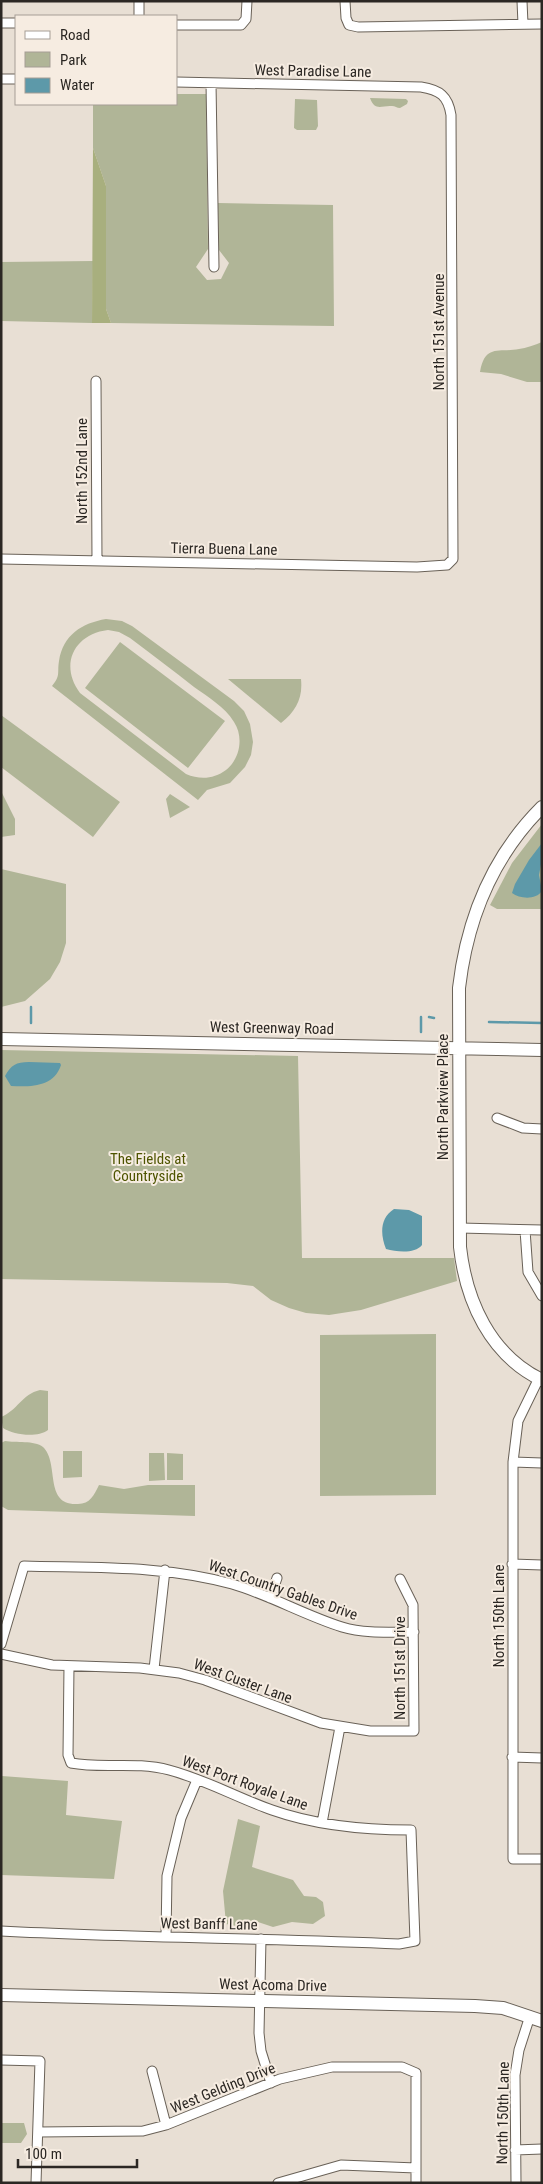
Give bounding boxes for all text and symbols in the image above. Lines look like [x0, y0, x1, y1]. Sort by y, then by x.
legend [15, 15, 178, 105]
text: Road [60, 26, 90, 44]
text: Park [60, 51, 87, 69]
street label: West Paradise Lane [255, 61, 371, 81]
text: Water [60, 76, 95, 94]
street label: North 151st Avenue [430, 273, 448, 391]
street label: North 152nd Lane [73, 418, 91, 524]
street label: Tierra Buena Lane [170, 539, 278, 559]
street label: West Greenway Road [210, 1018, 334, 1038]
street label: North Parkview Place [434, 1034, 452, 1160]
park label: The Fields at Countryside [110, 1150, 186, 1185]
street label: West Country Gables Drive [206, 1556, 360, 1624]
street label: North 150th Lane [490, 1565, 508, 1667]
street label: North 151st Drive [391, 1616, 409, 1720]
street label: West Custer Lane [191, 1655, 295, 1707]
street label: West Port Royale Lane [180, 1752, 310, 1814]
street label: West Banff Lane [160, 1914, 258, 1934]
street label: West Acoma Drive [219, 1975, 327, 1995]
street label: West Gelding Drive [168, 2059, 278, 2117]
street label: North 150th Lane [493, 2061, 513, 2165]
scale bar [18, 2136, 136, 2168]
text: 100 m [25, 2145, 62, 2163]

